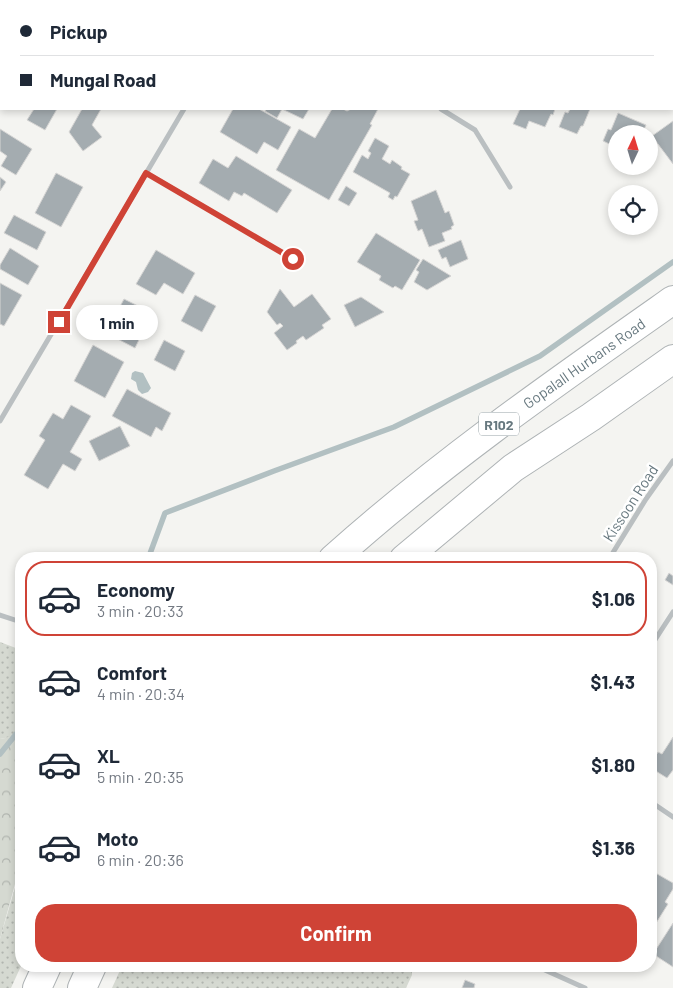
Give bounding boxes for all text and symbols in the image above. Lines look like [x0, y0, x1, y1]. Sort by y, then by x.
text: Pickup [50, 20, 108, 43]
text: Mungal Road [50, 68, 156, 91]
north arrow [608, 125, 658, 175]
map controls [608, 125, 658, 235]
button: locate [608, 185, 658, 235]
route start [282, 248, 304, 270]
callout: 1 min [76, 304, 159, 340]
route end [48, 311, 70, 333]
text: 1 min [99, 313, 135, 332]
street label: Gopalall Hurbans Road [519, 314, 649, 412]
road number: R102 [479, 412, 519, 436]
street label: Kissoon Road [599, 461, 661, 545]
icon: car [37, 576, 82, 621]
text: Economy [97, 578, 175, 601]
text: $1.06 [592, 587, 635, 610]
text: 3 min · 20:33 [97, 601, 184, 620]
icon: car [37, 659, 82, 704]
text: Comfort [97, 661, 167, 684]
text: $1.43 [591, 670, 635, 693]
text: 4 min · 20:34 [97, 684, 185, 703]
icon: car [37, 742, 82, 787]
text: XL [97, 744, 120, 767]
text: $1.80 [591, 753, 635, 776]
text: 5 min · 20:35 [97, 767, 184, 786]
icon: car [37, 825, 82, 870]
text: Moto [97, 827, 139, 850]
text: $1.36 [592, 836, 635, 859]
text: 6 min · 20:36 [97, 850, 184, 869]
button: Confirm [35, 904, 637, 962]

